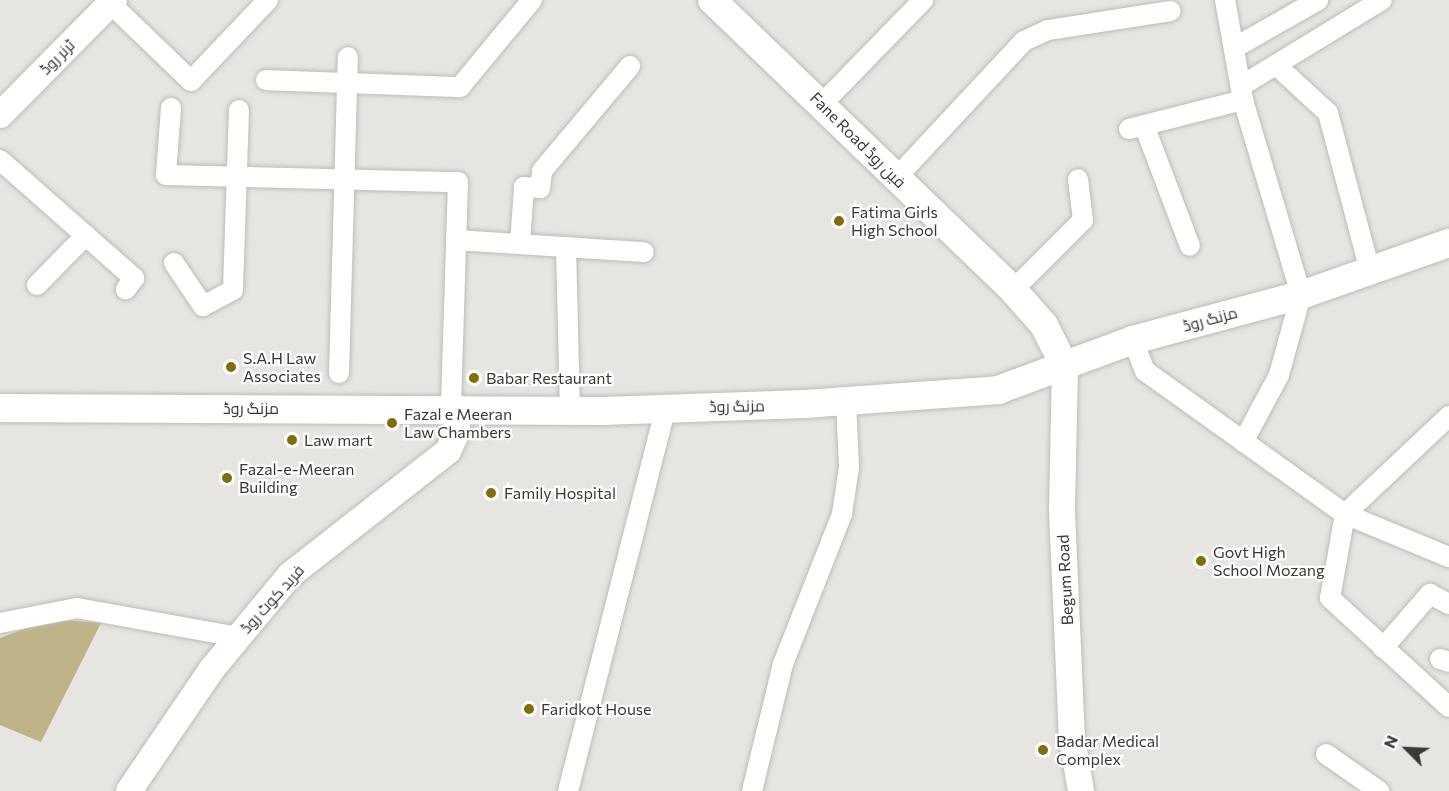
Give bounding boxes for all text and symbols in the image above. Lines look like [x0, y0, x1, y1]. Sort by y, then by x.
street label: ٹرنر روڈ [35, 35, 79, 79]
street label: Fane Road فین روڈ [806, 88, 910, 192]
place label: Fatima Girls High School [851, 202, 938, 240]
marker: Fatima Girls High School [832, 214, 846, 228]
street label: مزنگ روڈ [1180, 302, 1240, 336]
place label: S.A.H Law Associates [243, 348, 321, 386]
marker: S.A.H Law Associates [224, 360, 238, 374]
place label: Babar Restaurant [486, 368, 612, 388]
marker: Babar Restaurant [467, 371, 481, 385]
street label: مزنگ روڈ [709, 396, 765, 416]
street label: مزنگ روڈ [223, 398, 279, 418]
place label: Fazal e Meeran Law Chambers [404, 404, 512, 442]
marker: Fazal e Meeran Law Chambers [385, 416, 399, 430]
place label: Law mart [304, 430, 372, 450]
marker: Law mart [285, 433, 299, 447]
place label: Fazal-e-Meeran Building [239, 459, 354, 497]
marker: Fazal-e-Meeran Building [220, 471, 234, 485]
place label: Family Hospital [504, 483, 616, 503]
marker: Family Hospital [482, 484, 500, 502]
street label: Begum Road [1053, 534, 1077, 626]
place label: Govt High School Mozang [1213, 542, 1325, 580]
marker: Govt High School Mozang [1194, 554, 1208, 568]
street label: فرید کوٹ روڈ [236, 561, 308, 637]
place label: Faridkot House [541, 699, 652, 719]
marker: Faridkot House [522, 702, 536, 716]
north arrow [1377, 719, 1437, 779]
place label: Badar Medical Complex [1056, 731, 1159, 769]
text: N [1379, 732, 1401, 751]
marker: Badar Medical Complex [1034, 741, 1052, 759]

